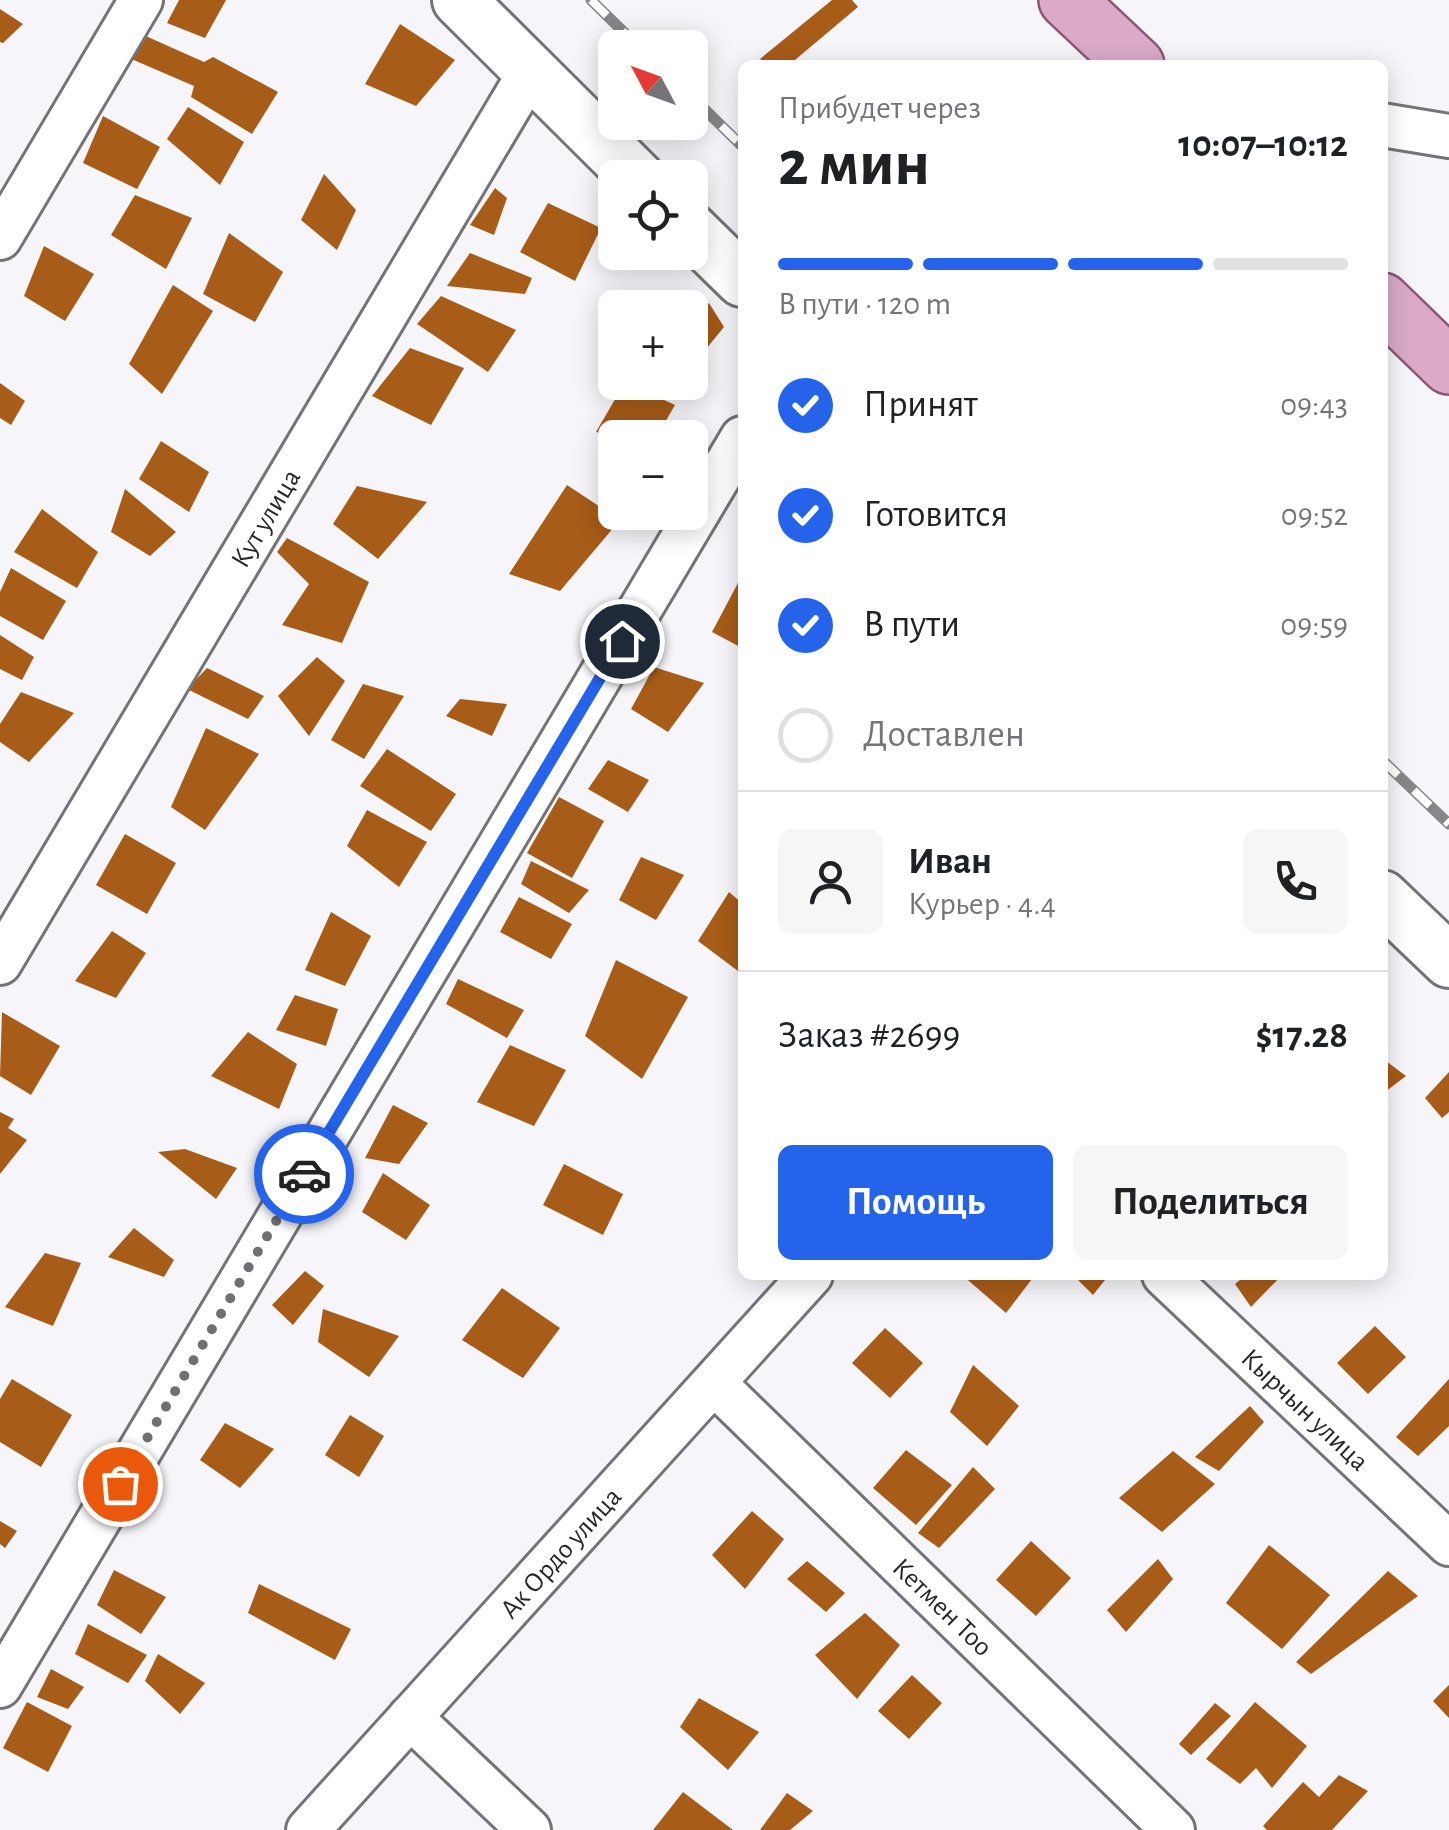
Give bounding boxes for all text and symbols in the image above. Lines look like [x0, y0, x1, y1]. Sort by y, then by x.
north arrow [598, 30, 708, 140]
map controls [598, 30, 708, 530]
text: Прибудет через [778, 92, 981, 124]
text: 10:07–10:12 [1178, 126, 1348, 164]
text: 2 мин [778, 132, 930, 197]
button: locate [598, 160, 708, 270]
text: В пути · 120 m [778, 288, 951, 320]
button: + [598, 290, 708, 400]
icon: check [778, 378, 833, 433]
text: Принят [863, 386, 978, 424]
text: 09:43 [1280, 389, 1348, 421]
button: − [598, 420, 708, 530]
street label: Кут улица [227, 465, 307, 573]
icon: check [778, 488, 833, 543]
text: Готовится [863, 496, 1008, 534]
text: 09:52 [1281, 499, 1348, 531]
icon: check [778, 598, 833, 653]
pin [580, 599, 665, 684]
text: В пути [863, 606, 960, 644]
text: 09:59 [1280, 609, 1348, 641]
icon: home [595, 614, 650, 669]
text: Доставлен [863, 716, 1025, 754]
button: person [778, 829, 883, 934]
button: phone [1243, 829, 1348, 934]
text: Иван [908, 843, 992, 881]
text: Курьер · 4.4 [908, 888, 1056, 920]
text: Заказ #2699 [778, 1017, 960, 1055]
text: $17.28 [1255, 1017, 1348, 1055]
courier [254, 1124, 354, 1224]
button: Помощь [778, 1145, 1053, 1260]
button: Поделиться [1073, 1145, 1348, 1260]
icon: car [277, 1147, 332, 1202]
street label: Кырчын улица [1235, 1344, 1374, 1477]
pin [78, 1442, 163, 1527]
icon: bag [93, 1457, 148, 1512]
street label: Ак Ордо улица [495, 1483, 627, 1624]
street label: Кетмен Тоо [887, 1553, 997, 1662]

